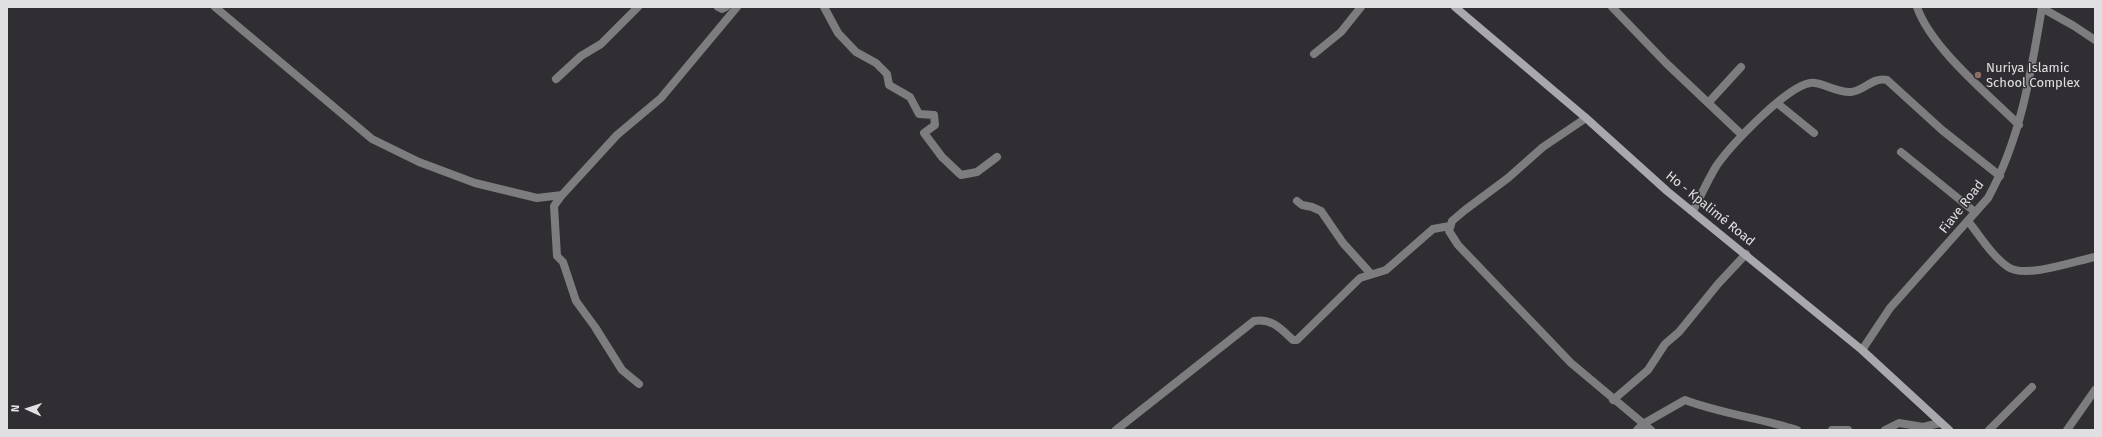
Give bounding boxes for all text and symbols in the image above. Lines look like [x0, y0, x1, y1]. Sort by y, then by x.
place label: Nuriya Islamic School Complex [1986, 60, 2080, 91]
marker: Nuriya Islamic School Complex [1973, 70, 1983, 80]
street label: Ho - Kpalimé Road [1662, 168, 1758, 250]
street label: Fiave Road [1936, 177, 1988, 237]
north arrow [8, 389, 48, 429]
text: N [9, 404, 22, 412]

